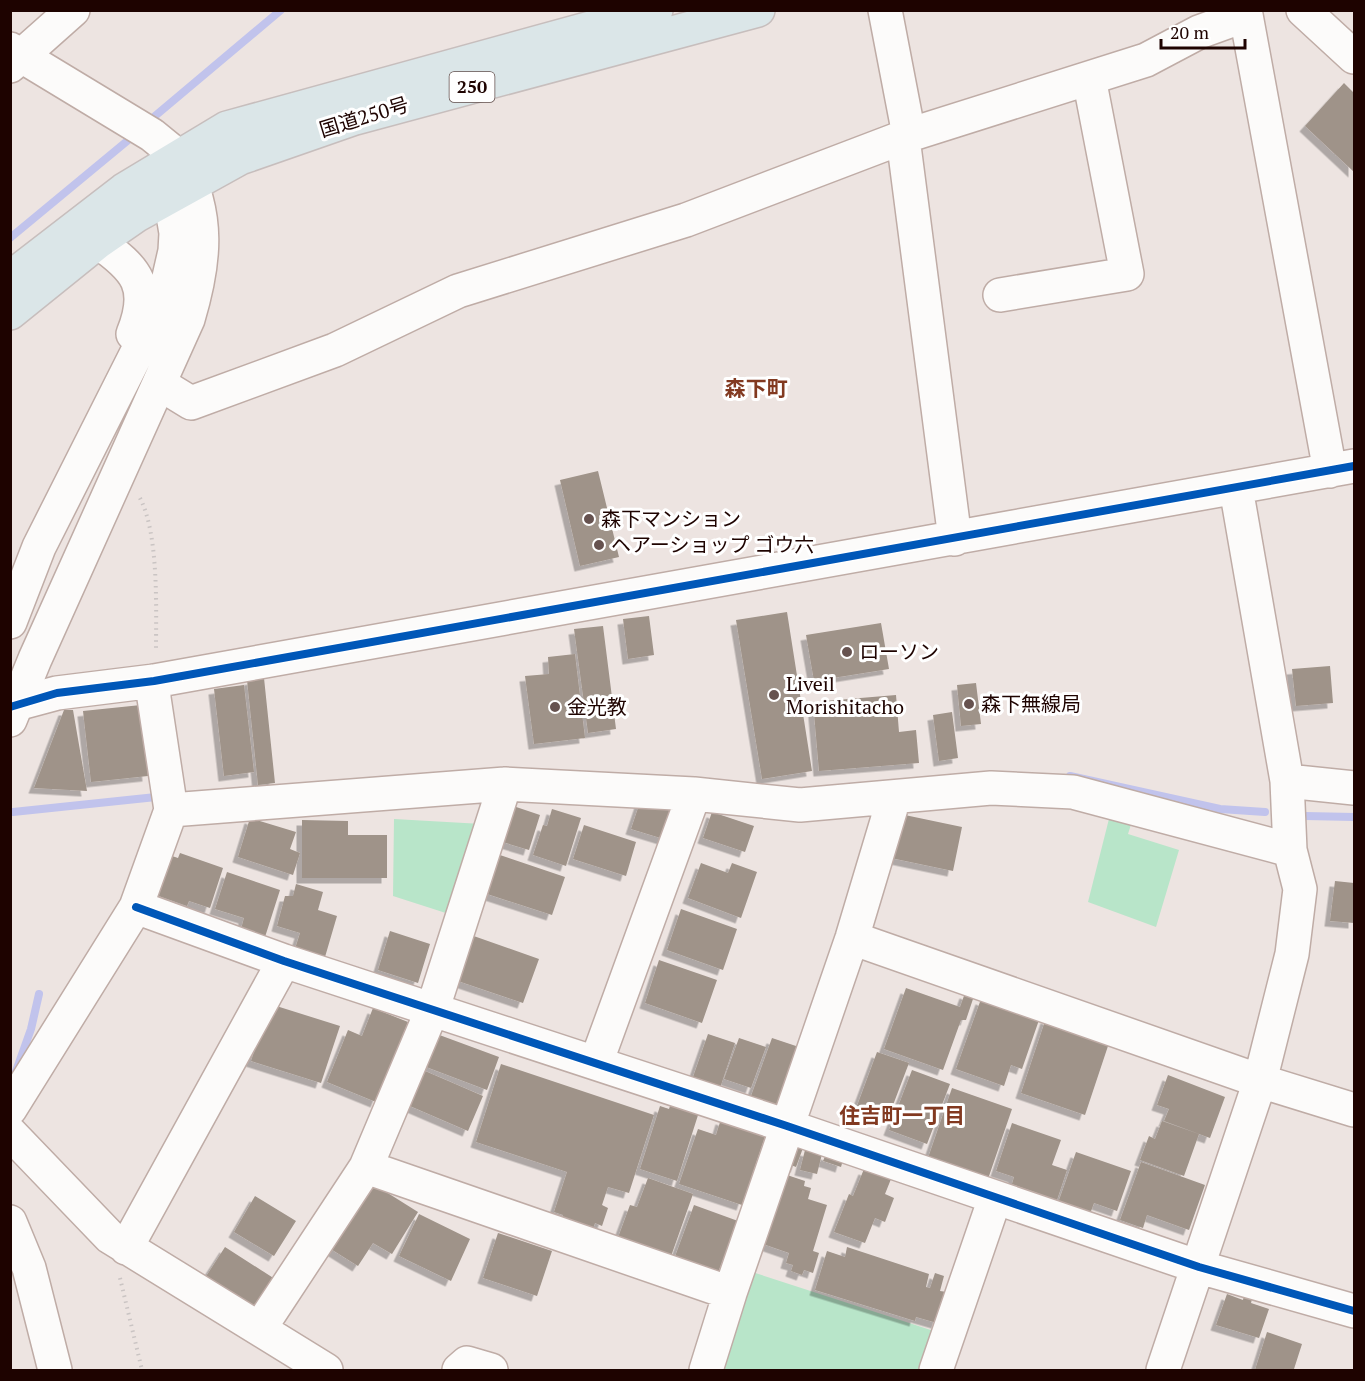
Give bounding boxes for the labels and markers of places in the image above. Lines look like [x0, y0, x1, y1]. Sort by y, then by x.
place label: 森下マンション [601, 505, 741, 532]
marker: 森下マンション [582, 512, 596, 526]
place label: ヘアーショップ ゴウ六 [611, 531, 814, 558]
marker: ヘアーショップ ゴウ六 [592, 538, 606, 552]
place label: ローソン [859, 638, 939, 665]
marker: ローソン [840, 645, 854, 659]
place label: Liveil Morishitacho [786, 670, 904, 720]
marker: Liveil Morishitacho [767, 688, 781, 702]
place label: 森下無線局 [981, 690, 1081, 717]
place label: 金光教 [567, 693, 627, 720]
marker: 森下無線局 [962, 697, 976, 711]
marker: 金光教 [548, 700, 562, 714]

